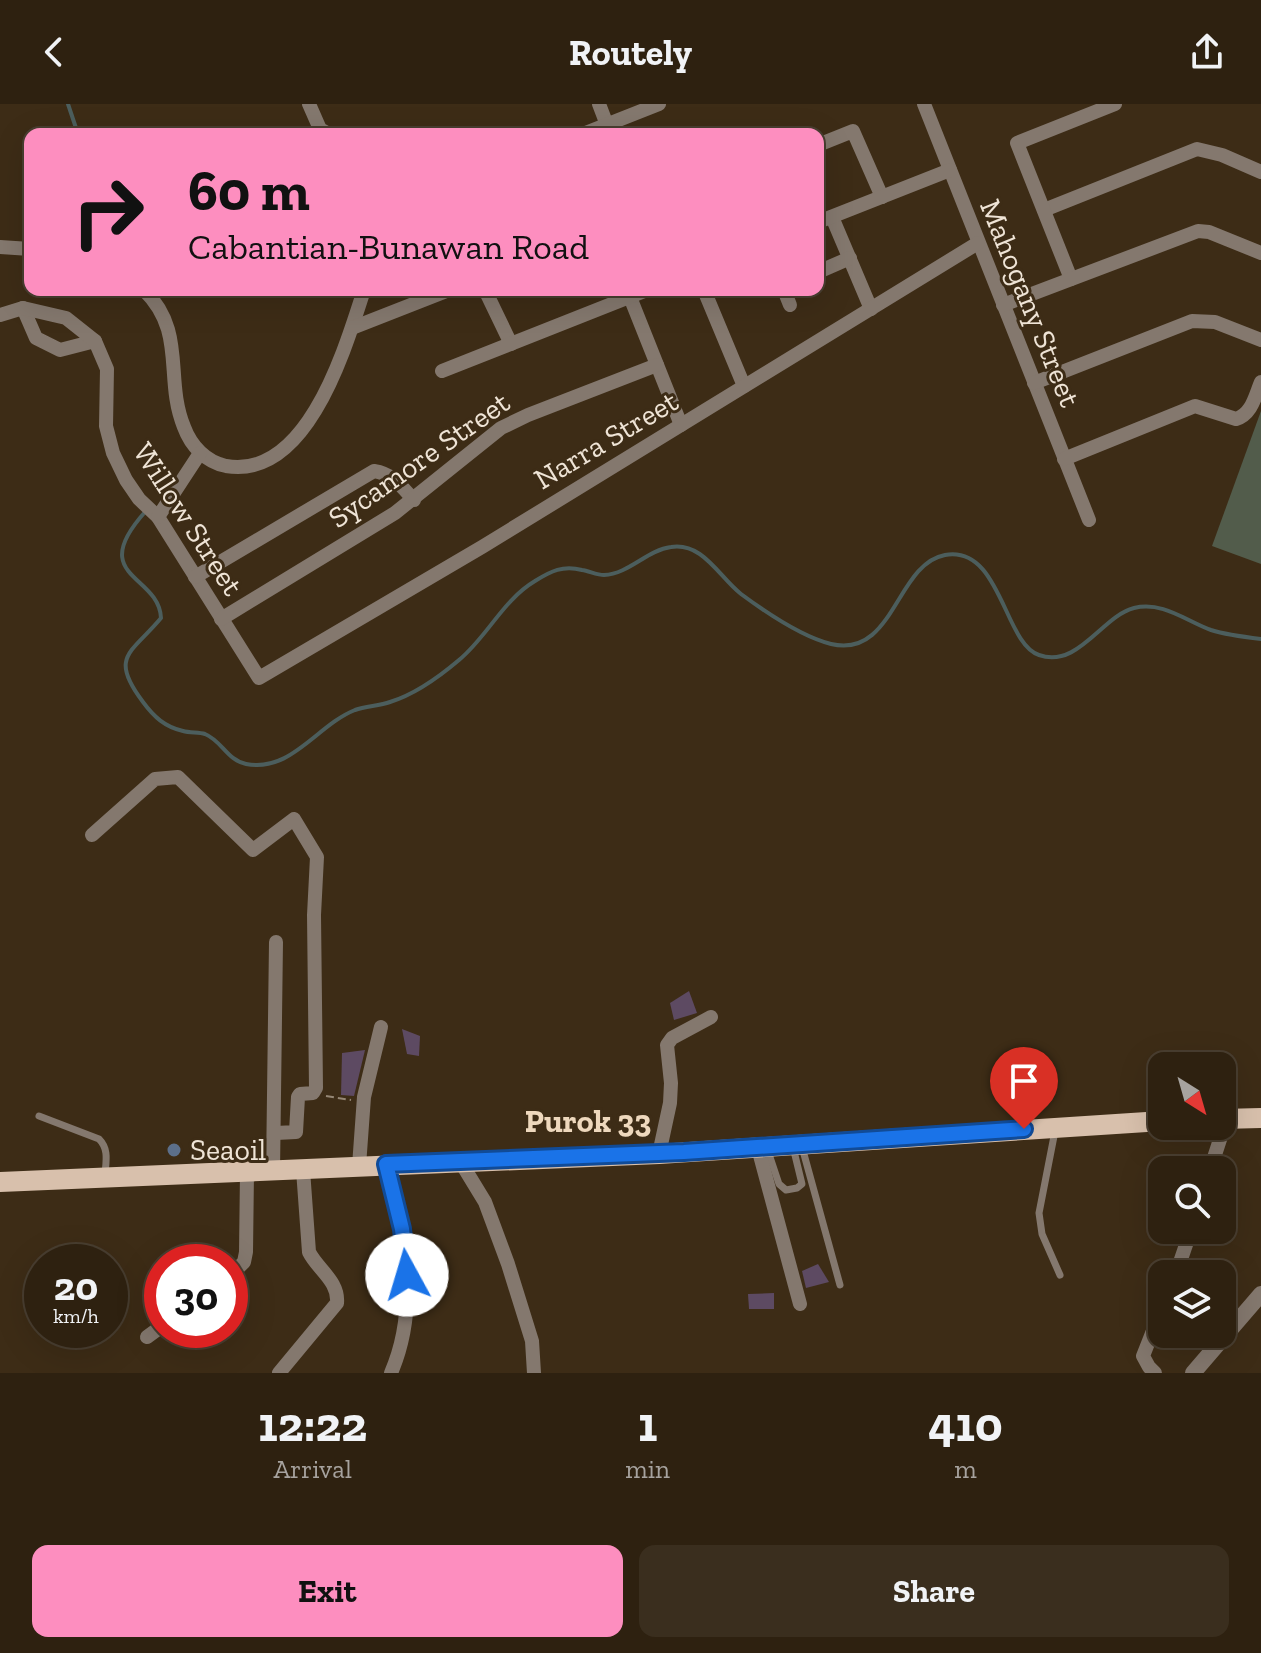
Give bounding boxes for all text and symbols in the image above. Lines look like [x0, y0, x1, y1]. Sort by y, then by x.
icon: back [32, 30, 76, 74]
icon: share [1185, 30, 1229, 74]
text: Routely [569, 31, 692, 74]
text: 60 m [188, 157, 310, 224]
icon: right [56, 160, 160, 264]
street label: Mahogany Street [972, 194, 1088, 412]
text: Cabantian-Bunawan Road [188, 225, 589, 268]
street label: Narra Street [528, 383, 684, 497]
street label: Sycamore Street [321, 384, 517, 536]
street label: Willow Street [125, 436, 251, 602]
pin [990, 1047, 1058, 1129]
north arrow [1148, 1052, 1236, 1140]
map controls [1148, 1052, 1236, 1348]
icon: arrive [1002, 1059, 1046, 1103]
district label: Purok 33 [525, 1102, 651, 1140]
place label: Seaoil [190, 1132, 266, 1168]
marker: Seaoil [165, 1141, 183, 1159]
button: search [1148, 1156, 1236, 1244]
position arrow [365, 1233, 449, 1317]
speed limit sign: 30 [144, 1244, 248, 1348]
button: layers [1148, 1260, 1236, 1348]
text: 20 [54, 1262, 98, 1310]
text: km/h [53, 1304, 99, 1328]
text: 12:22 [258, 1396, 367, 1453]
text: 1 [638, 1396, 657, 1453]
text: 410 [928, 1396, 1003, 1453]
text: Arrival [273, 1453, 352, 1485]
text: min [625, 1453, 670, 1485]
text: m [954, 1453, 977, 1485]
button: Exit [32, 1545, 623, 1637]
button: Share [639, 1545, 1229, 1637]

